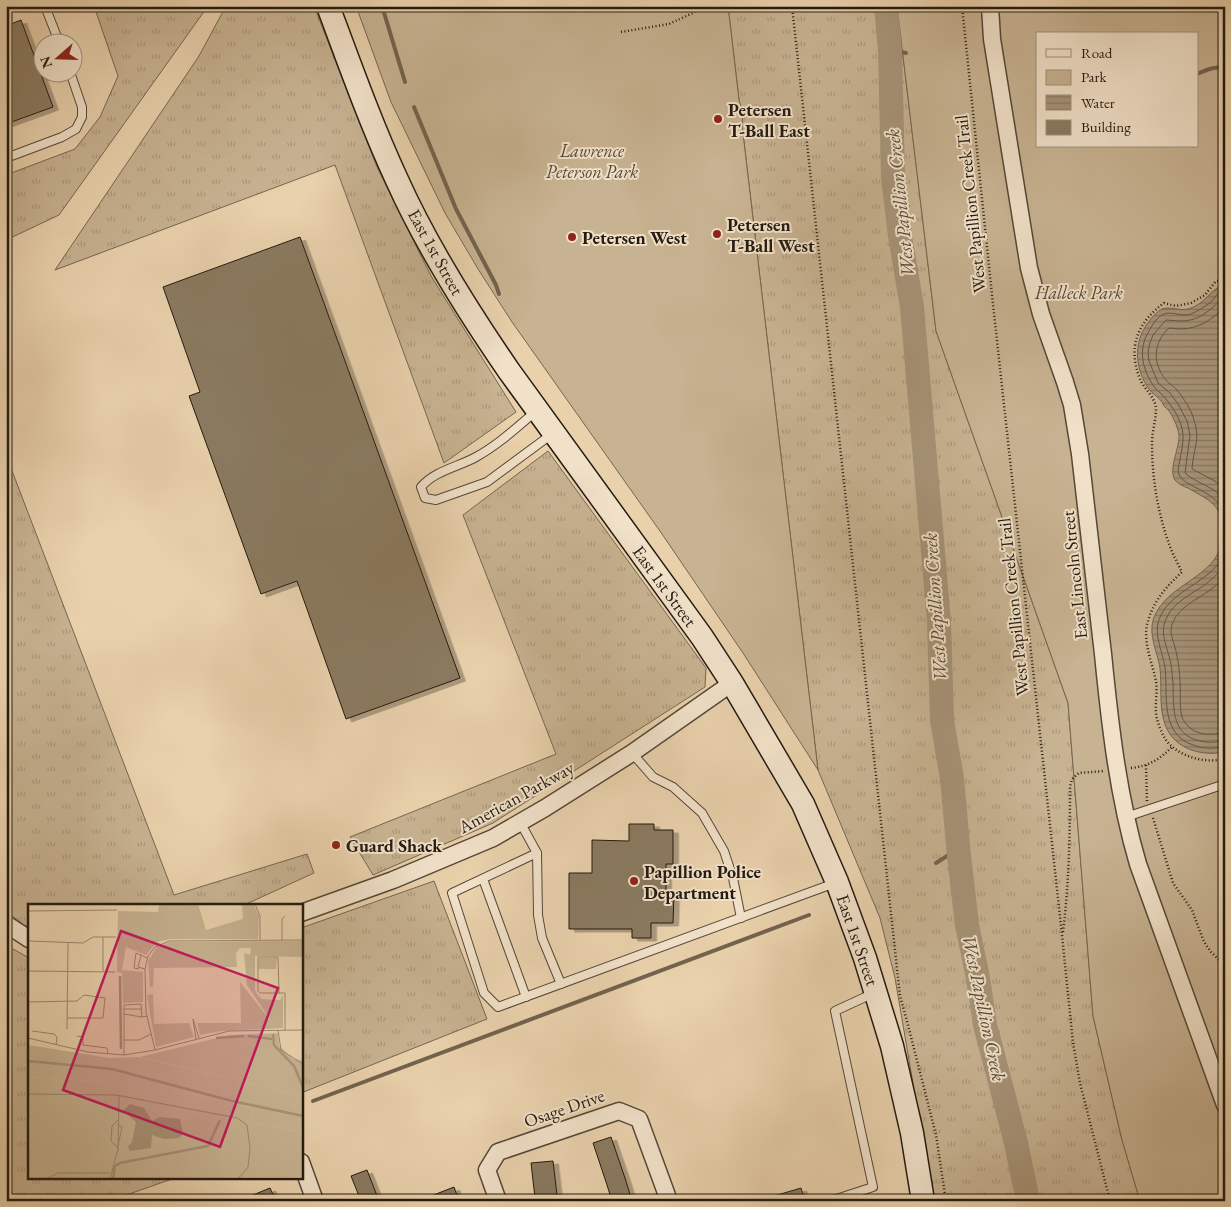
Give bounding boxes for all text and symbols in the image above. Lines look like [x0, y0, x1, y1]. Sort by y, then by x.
north arrow [32, 32, 82, 82]
legend [1036, 32, 1198, 148]
text: Road [1081, 43, 1113, 62]
text: N [35, 53, 56, 71]
text: Park [1081, 67, 1108, 86]
text: Water [1081, 93, 1115, 112]
place label: Petersen T-Ball East [728, 98, 810, 142]
marker: Petersen T-Ball East [712, 113, 724, 125]
street label: West Papillion Creek Trail [949, 114, 991, 294]
text: Building [1081, 117, 1131, 136]
water label: West Papillion Creek [880, 127, 920, 278]
park label: Lawrence Peterson Park [546, 139, 638, 183]
street label: East 1st Street [403, 205, 469, 300]
place label: Petersen T-Ball West [727, 213, 815, 257]
place label: Petersen West [582, 226, 687, 249]
marker: Petersen T-Ball West [711, 228, 723, 240]
marker: Petersen West [566, 231, 578, 243]
park label: Halleck Park [1034, 281, 1123, 304]
street label: East Lincoln Street [1056, 509, 1092, 640]
street label: West Papillion Creek Trail [992, 517, 1034, 697]
water label: West Papillion Creek [917, 532, 953, 682]
street label: East 1st Street [628, 541, 702, 632]
street label: American Parkway [453, 756, 578, 839]
place label: Guard Shack [346, 834, 443, 857]
marker: Guard Shack [330, 839, 342, 851]
place label: Papillion Police Department [644, 860, 762, 904]
marker: Papillion Police Department [628, 875, 640, 887]
street label: East 1st Street [832, 891, 884, 989]
inset map [28, 904, 302, 1180]
water label: West Papillion Creek [956, 933, 1012, 1084]
street label: Osage Drive [521, 1084, 607, 1132]

